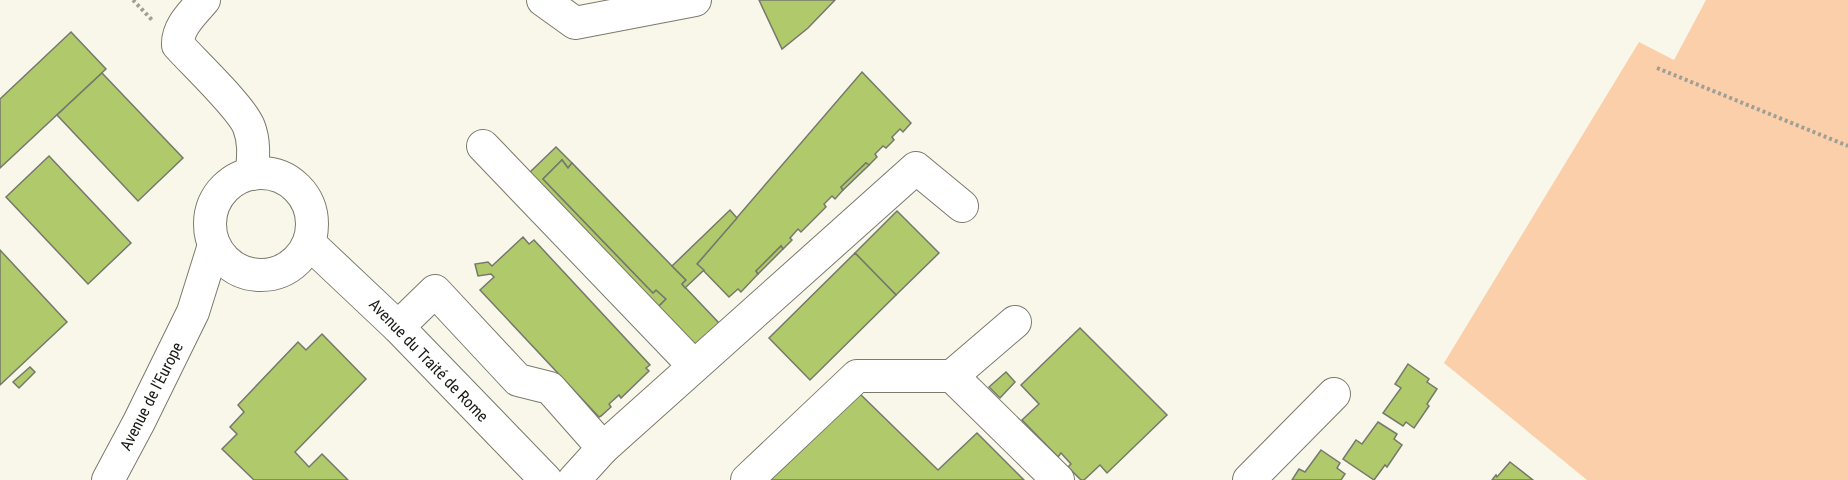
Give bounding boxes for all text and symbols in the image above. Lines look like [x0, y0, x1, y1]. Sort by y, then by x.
street label: Avenue du Traité de Rome [365, 295, 492, 426]
street label: Avenue de l'Europe [116, 339, 187, 454]

